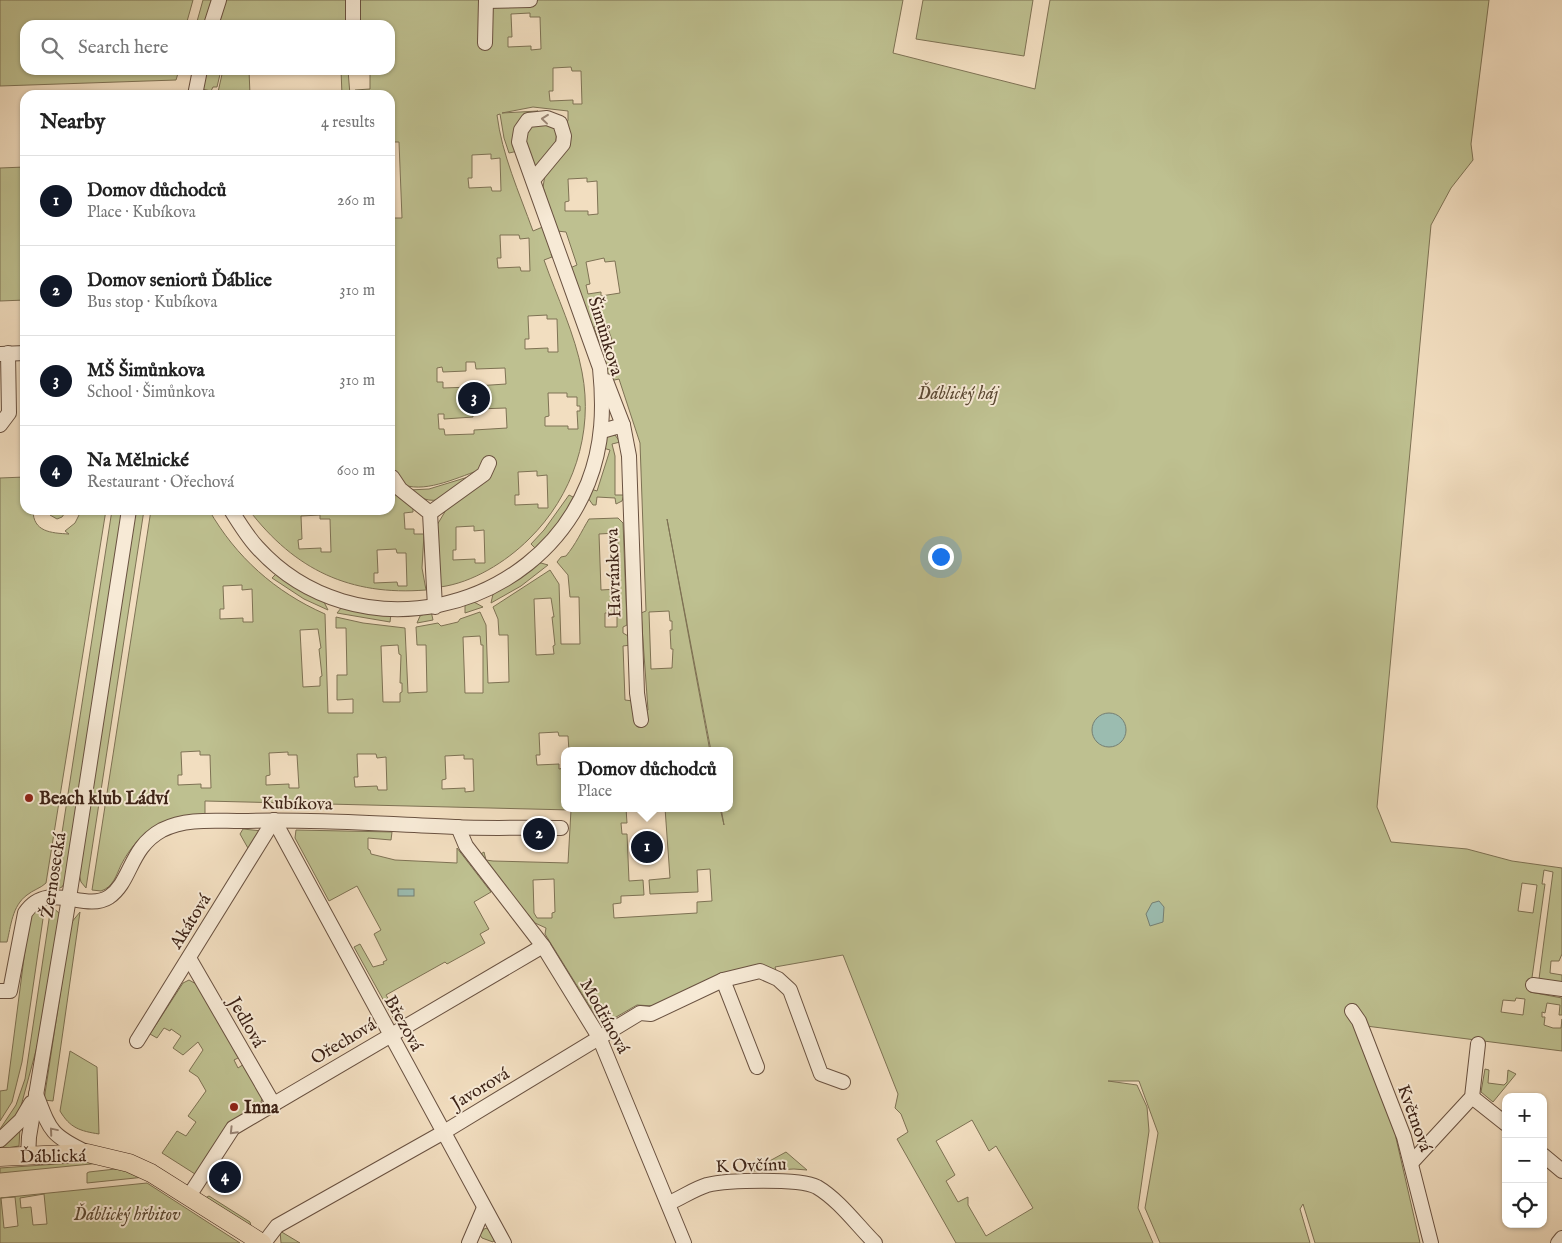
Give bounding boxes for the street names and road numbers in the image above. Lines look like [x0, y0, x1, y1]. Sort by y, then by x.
street label: Šimůnkova [582, 294, 629, 379]
street label: Havránkova [601, 528, 628, 618]
street label: Kubíkova [261, 792, 333, 817]
street label: Žernosecká [35, 830, 73, 920]
street label: Akátová [165, 890, 217, 955]
street label: Modřínová [574, 975, 634, 1058]
street label: Jedlová [221, 992, 269, 1052]
street label: Březová [378, 992, 427, 1056]
street label: Ořechová [307, 1014, 381, 1071]
street label: Javorová [446, 1063, 514, 1117]
street label: Květnová [1391, 1082, 1436, 1155]
street label: Ďáblická [20, 1143, 87, 1170]
street label: K Ovčínu [715, 1154, 787, 1179]

